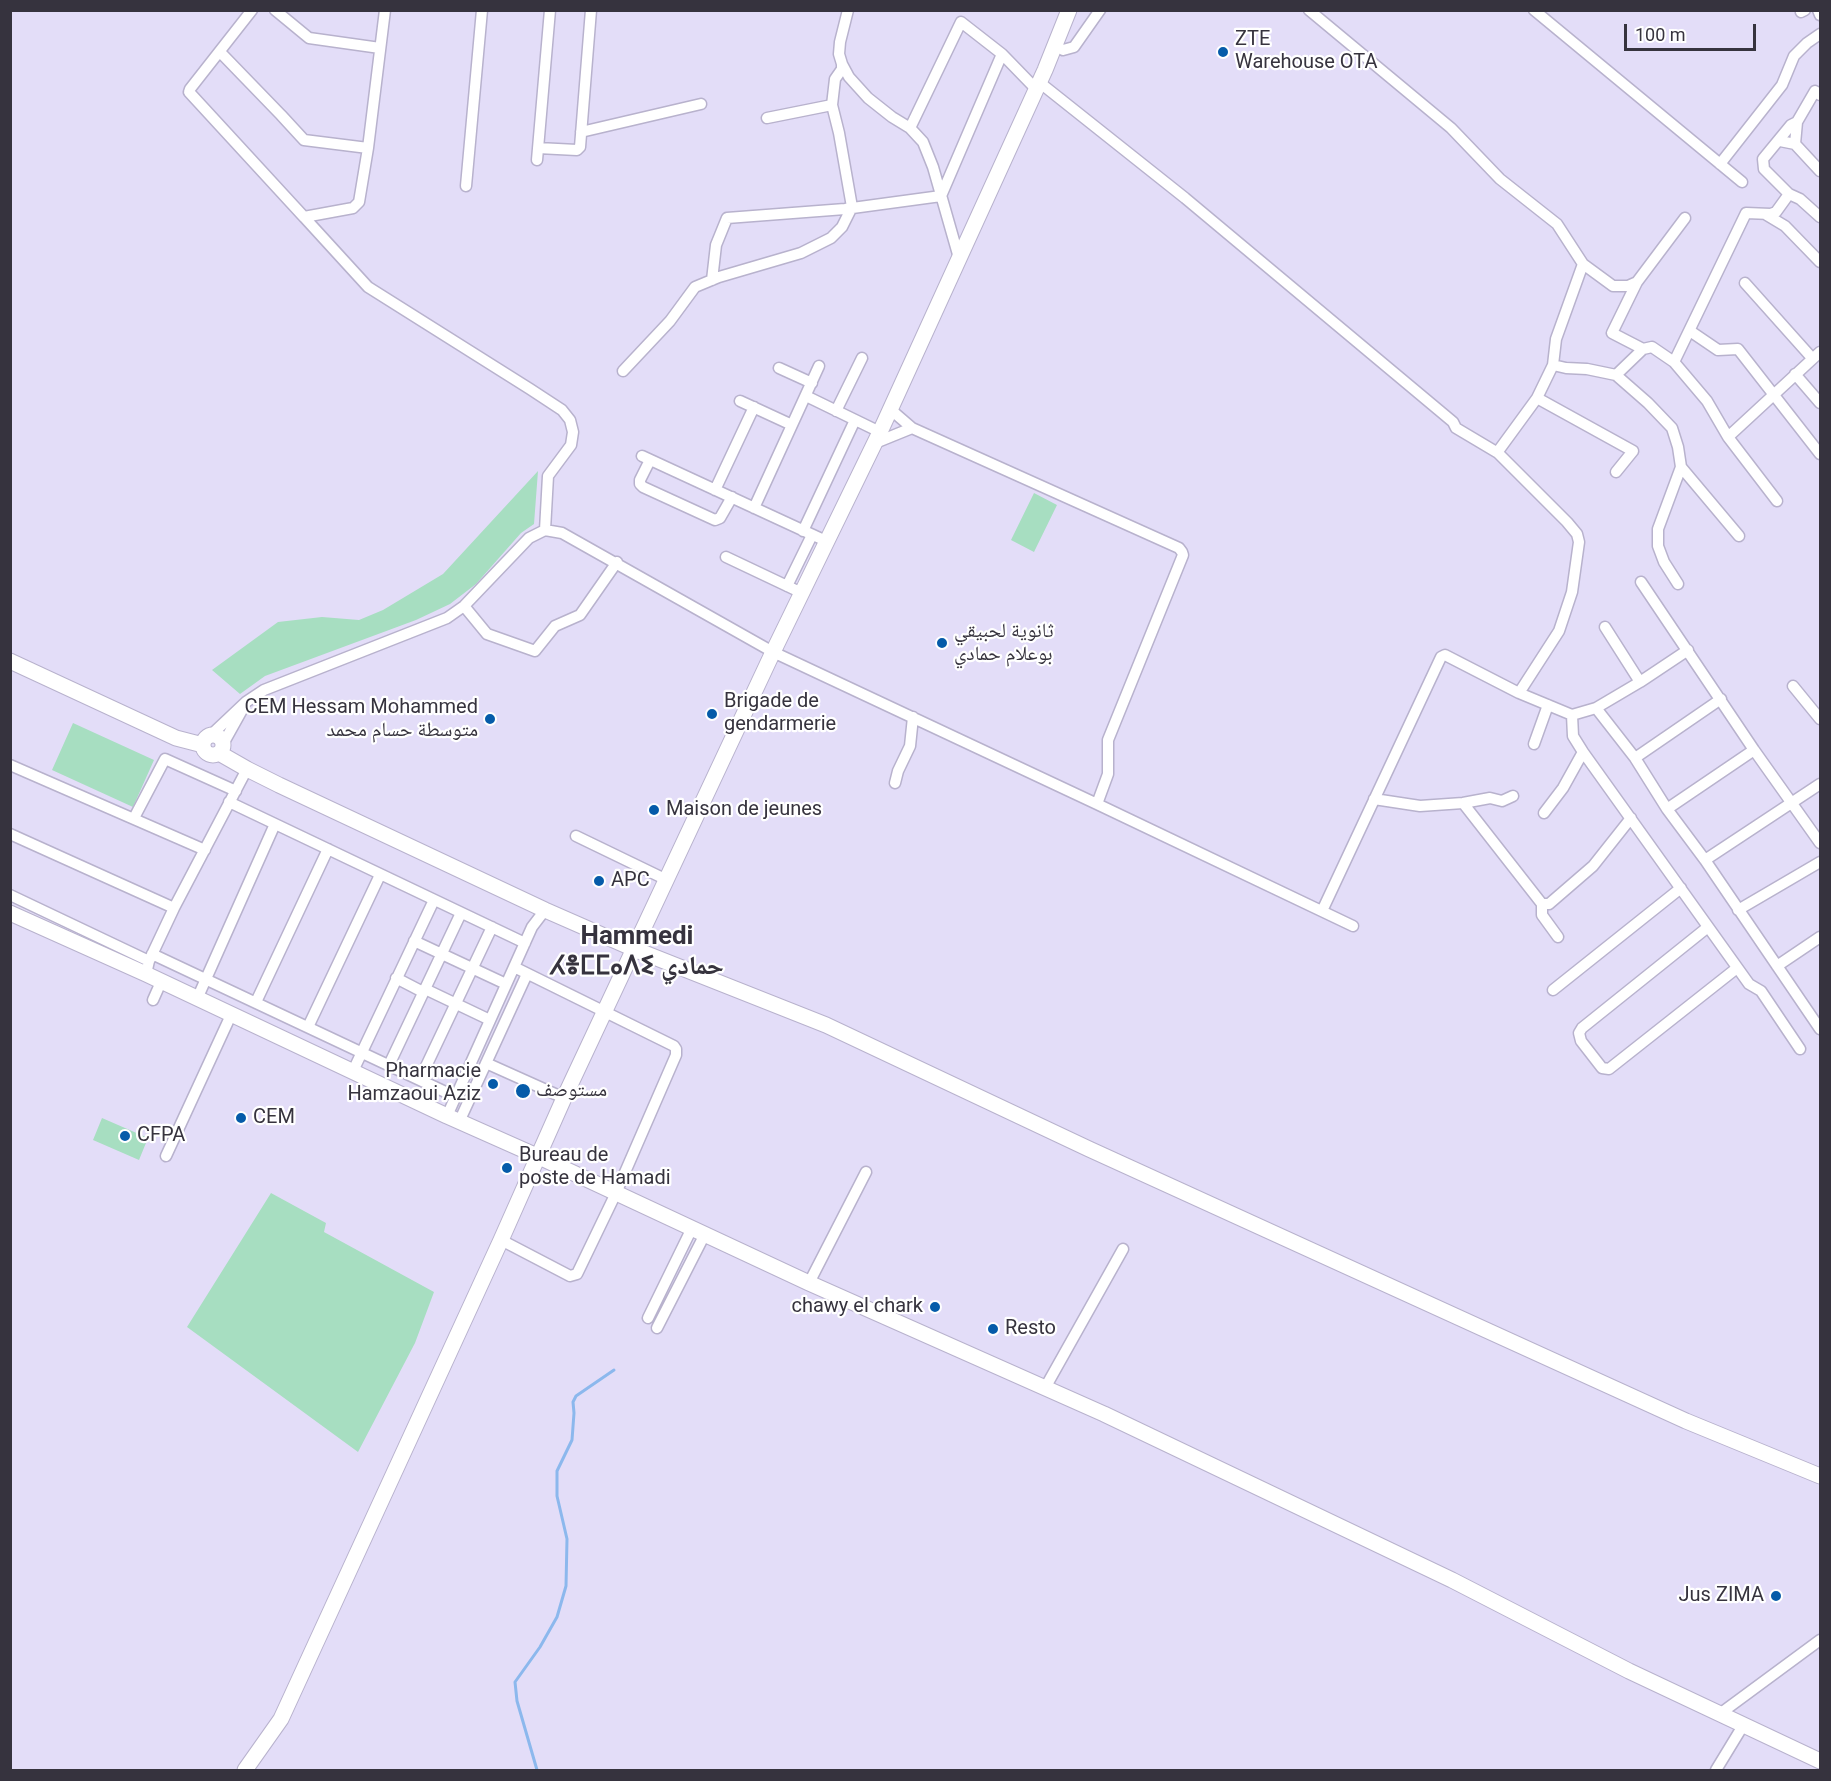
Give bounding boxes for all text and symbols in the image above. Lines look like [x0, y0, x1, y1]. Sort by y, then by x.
scale bar [1627, 12, 1759, 50]
text: 100 m [1635, 24, 1686, 45]
place label: ZTE Warehouse OTA [1235, 28, 1378, 75]
marker: ZTE Warehouse OTA [1216, 45, 1230, 59]
place label: ثانوية لحبيقي بوعلام حمادي [954, 620, 1054, 667]
marker: ثانوية لحبيقي بوعلام حمادي [935, 636, 949, 650]
place label: Brigade de gendarmerie [724, 690, 836, 737]
place label: CEM Hessam Mohammed متوسطة حسام محمد [245, 696, 478, 743]
marker: Brigade de gendarmerie [705, 707, 719, 721]
marker: CEM Hessam Mohammed متوسطة حسام محمد [483, 712, 497, 726]
place label: Maison de jeunes [666, 798, 822, 822]
marker: Maison de jeunes [647, 803, 661, 817]
place label: APC [611, 869, 650, 893]
marker: APC [592, 874, 606, 888]
district label: Hammedi ⵃⴻⵎⵎⴰⴷⵉ حمادي [550, 921, 724, 982]
place label: Pharmacie Hamzaoui Aziz [347, 1060, 481, 1107]
marker: Pharmacie Hamzaoui Aziz [486, 1077, 500, 1091]
place label: مستوصف [536, 1079, 607, 1103]
marker: مستوصف [514, 1082, 532, 1100]
place label: CEM [253, 1106, 295, 1130]
marker: CEM [234, 1111, 248, 1125]
place label: CFPA [137, 1124, 185, 1148]
marker: CFPA [118, 1129, 132, 1143]
place label: Bureau de poste de Hamadi [519, 1144, 671, 1191]
marker: Bureau de poste de Hamadi [500, 1161, 514, 1175]
place label: chawy el chark [791, 1295, 923, 1319]
marker: chawy el chark [928, 1300, 942, 1314]
place label: Resto [1005, 1317, 1056, 1341]
marker: Resto [986, 1322, 1000, 1336]
place label: Jus ZIMA [1679, 1584, 1764, 1608]
marker: Jus ZIMA [1769, 1589, 1783, 1603]

